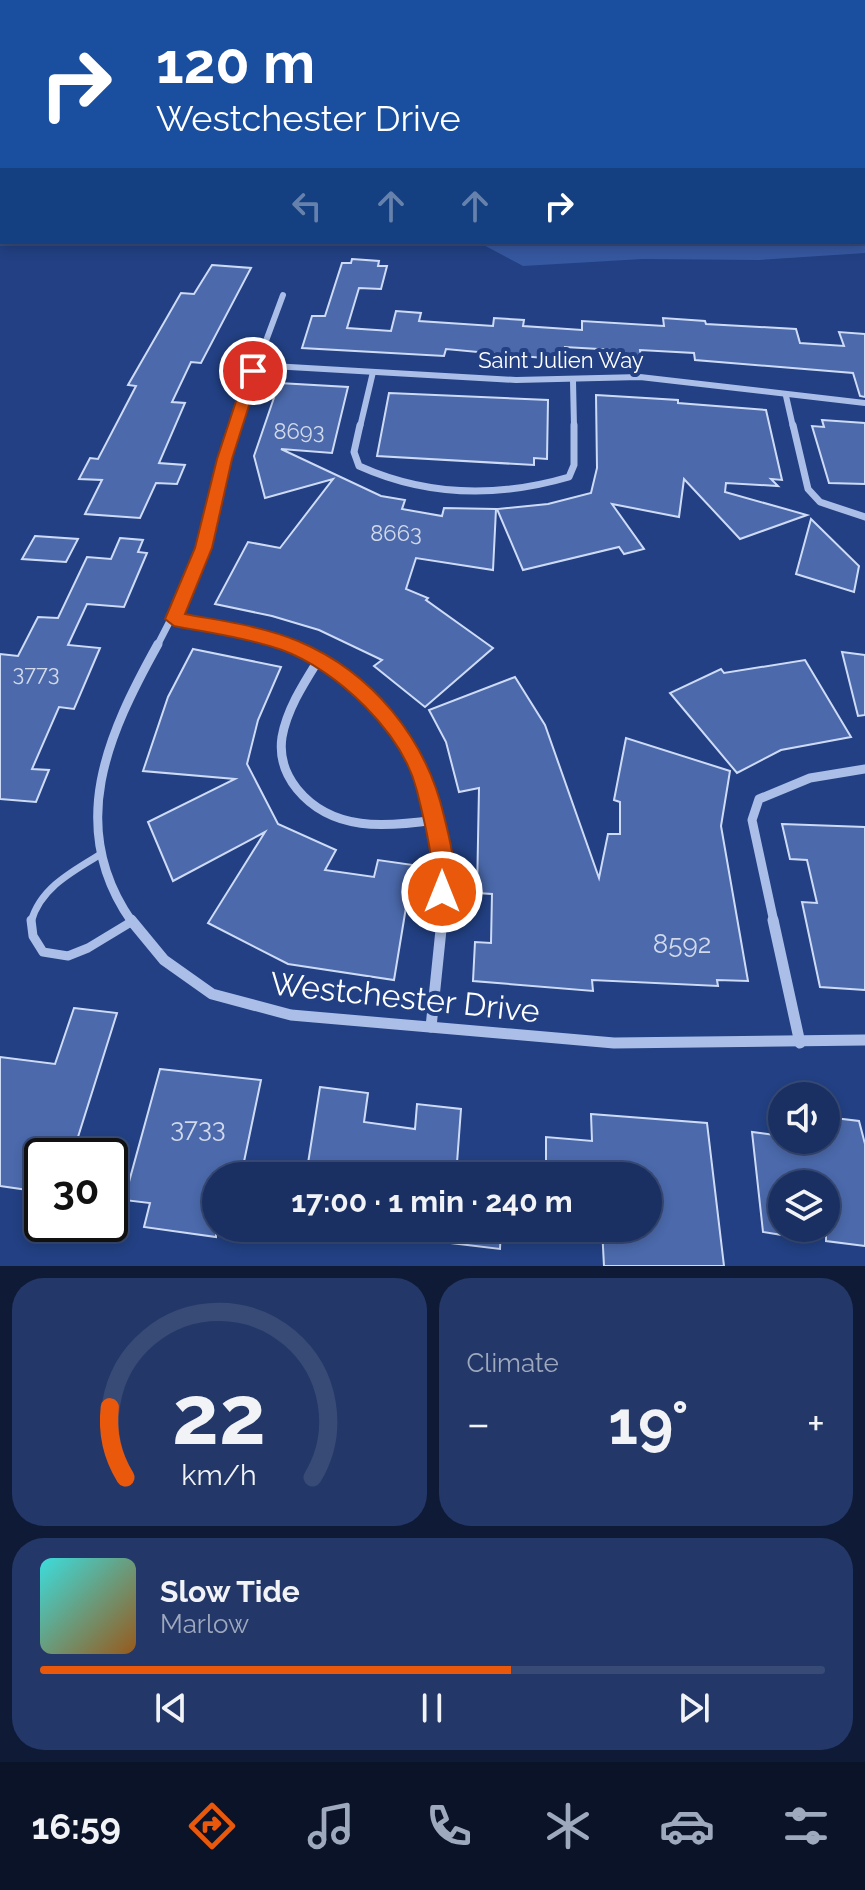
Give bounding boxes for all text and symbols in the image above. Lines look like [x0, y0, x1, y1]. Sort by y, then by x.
text: 120 m [156, 30, 315, 96]
icon: right [24, 32, 128, 136]
text: Westchester Drive [156, 97, 461, 139]
icon: left [285, 184, 329, 228]
icon: ahead [369, 184, 413, 228]
icon: ahead [453, 184, 497, 228]
icon: right [537, 184, 581, 228]
pin [219, 337, 287, 405]
street label: Saint Julien Way [478, 347, 644, 373]
icon: arrive [231, 349, 275, 393]
house number: 8693 [274, 418, 324, 444]
house number: 8663 [370, 520, 422, 546]
house number: 3773 [13, 660, 59, 686]
position arrow [400, 850, 484, 934]
house number: 8592 [653, 929, 711, 959]
street label: Westchester Drive [268, 964, 542, 1030]
map controls [768, 1082, 840, 1242]
button: sound [768, 1082, 840, 1154]
house number: 3733 [170, 1113, 226, 1143]
speed limit sign: 30 [24, 1138, 128, 1242]
button: layers [768, 1170, 840, 1242]
text: 17:00 · 1 min · 240 m [291, 1184, 573, 1219]
text: Climate [467, 1348, 559, 1378]
text: 22 [172, 1366, 266, 1463]
text: 19° [608, 1388, 689, 1458]
text: − [467, 1398, 490, 1449]
text: + [807, 1398, 825, 1449]
text: km/h [182, 1458, 257, 1492]
text: Slow Tide [160, 1574, 300, 1609]
text: Marlow [160, 1609, 249, 1639]
icon: previous [149, 1686, 193, 1730]
icon: pause [410, 1686, 454, 1730]
icon: next [672, 1686, 716, 1730]
icon: directions [184, 1798, 240, 1854]
icon: music [303, 1798, 359, 1854]
icon: phone [421, 1798, 477, 1854]
icon: climate [540, 1798, 596, 1854]
icon: car [659, 1798, 715, 1854]
icon: filters [778, 1798, 834, 1854]
text: 16:59 [31, 1805, 121, 1847]

